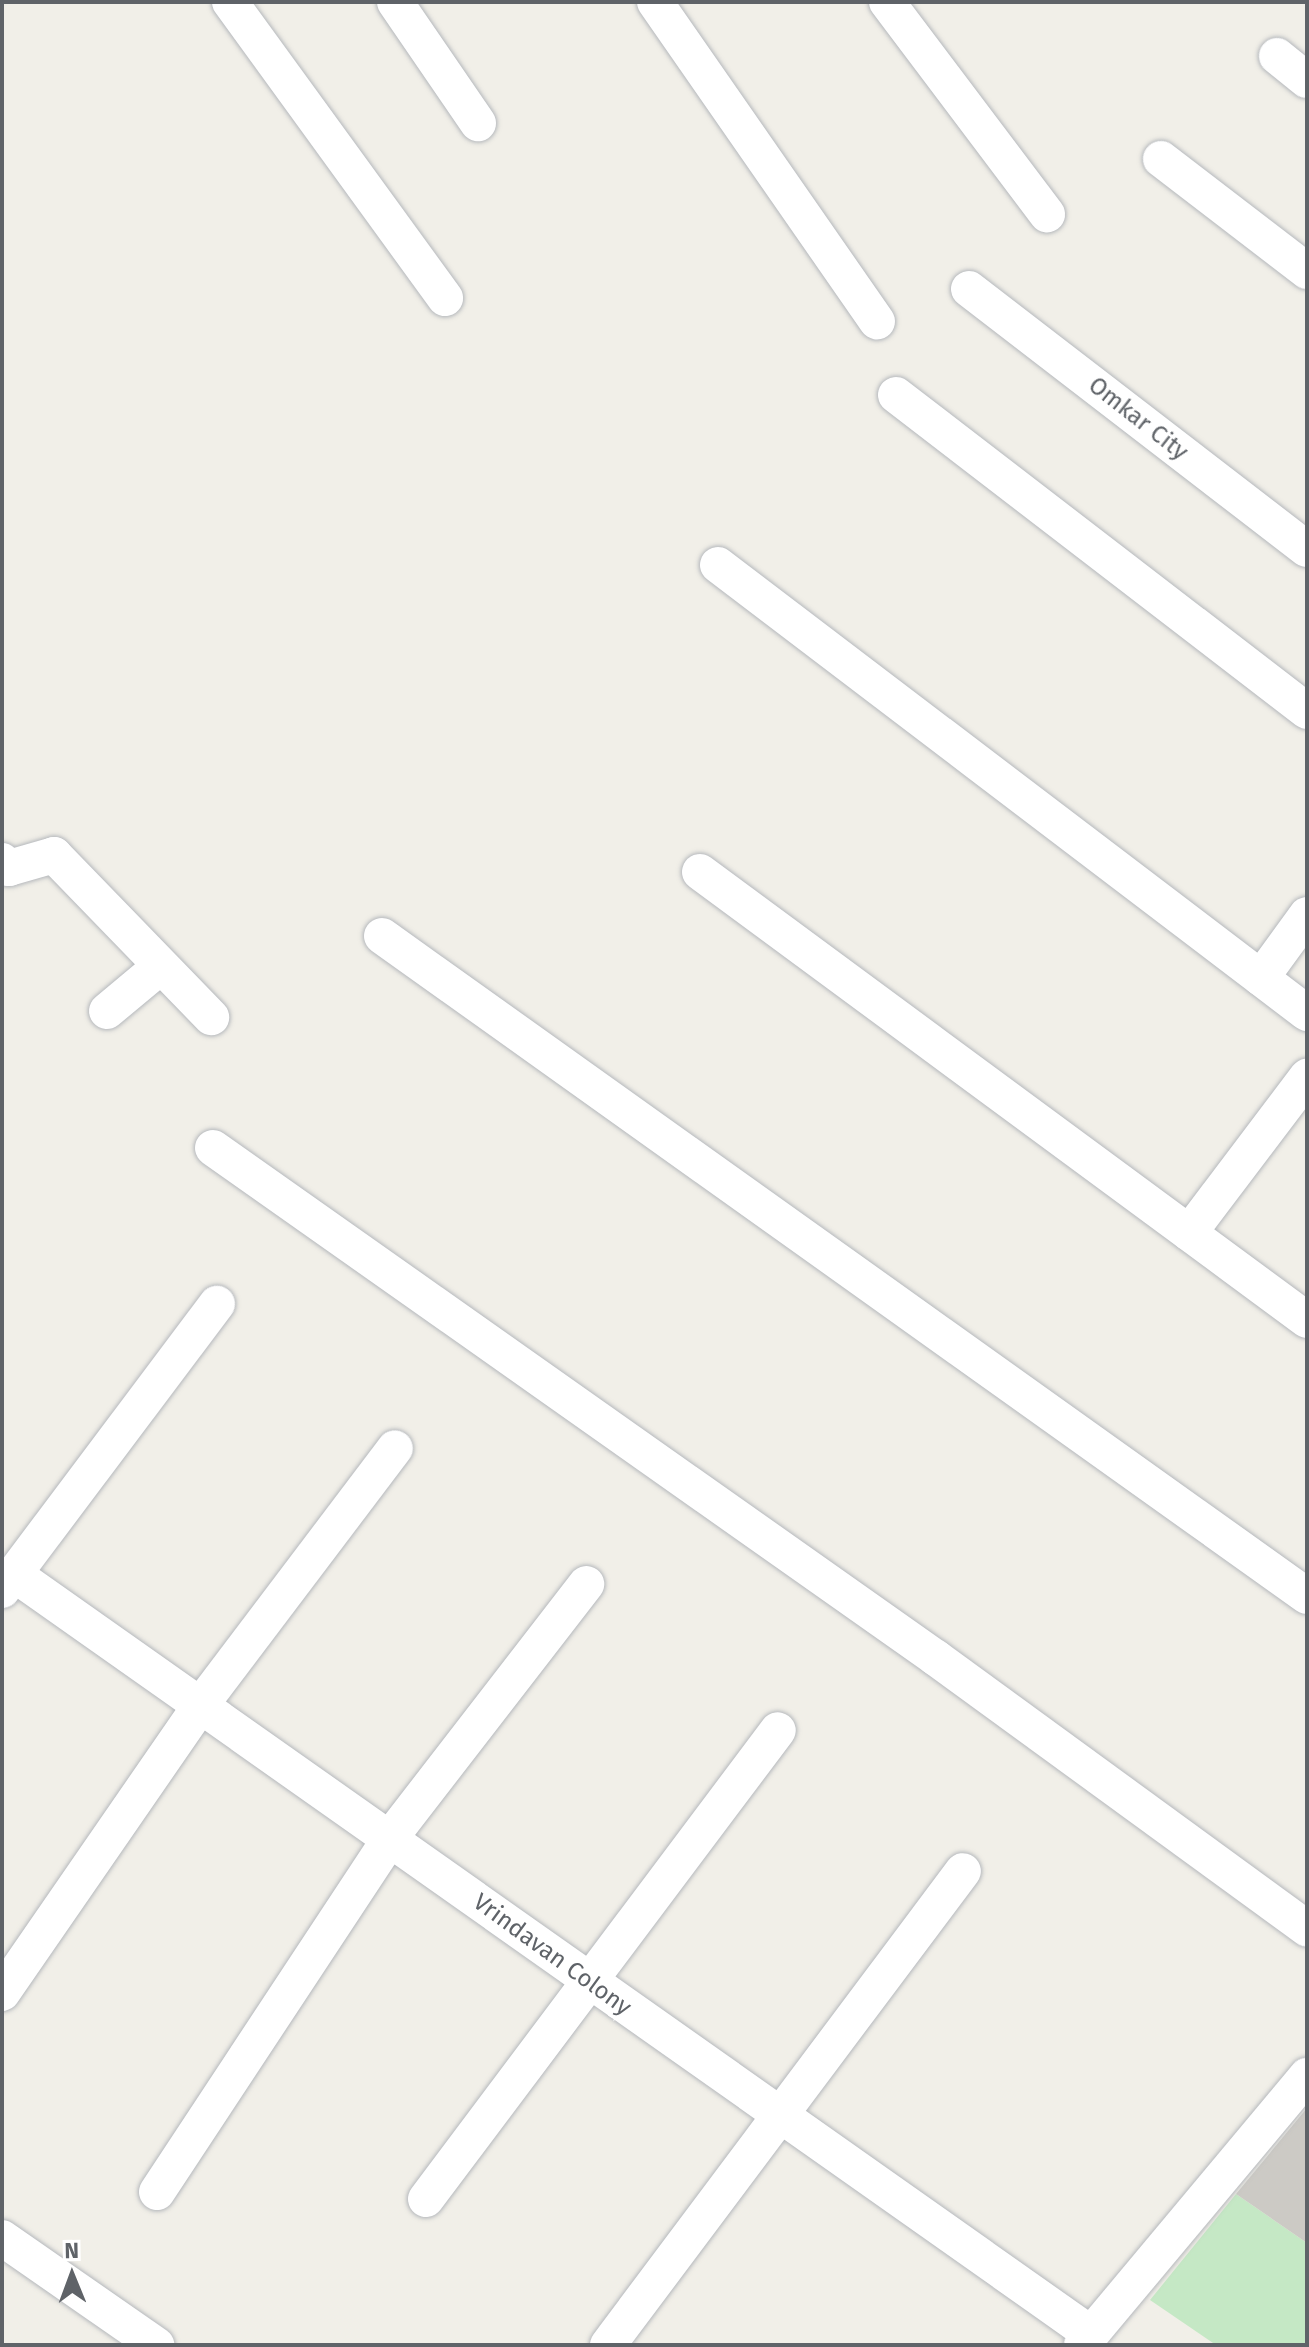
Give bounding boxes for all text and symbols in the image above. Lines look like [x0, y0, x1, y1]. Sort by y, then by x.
street label: Omkar City [1083, 371, 1193, 467]
street label: Vrindavan Colony [467, 1888, 637, 2022]
north arrow [32, 2235, 112, 2315]
text: N [64, 2237, 79, 2264]

